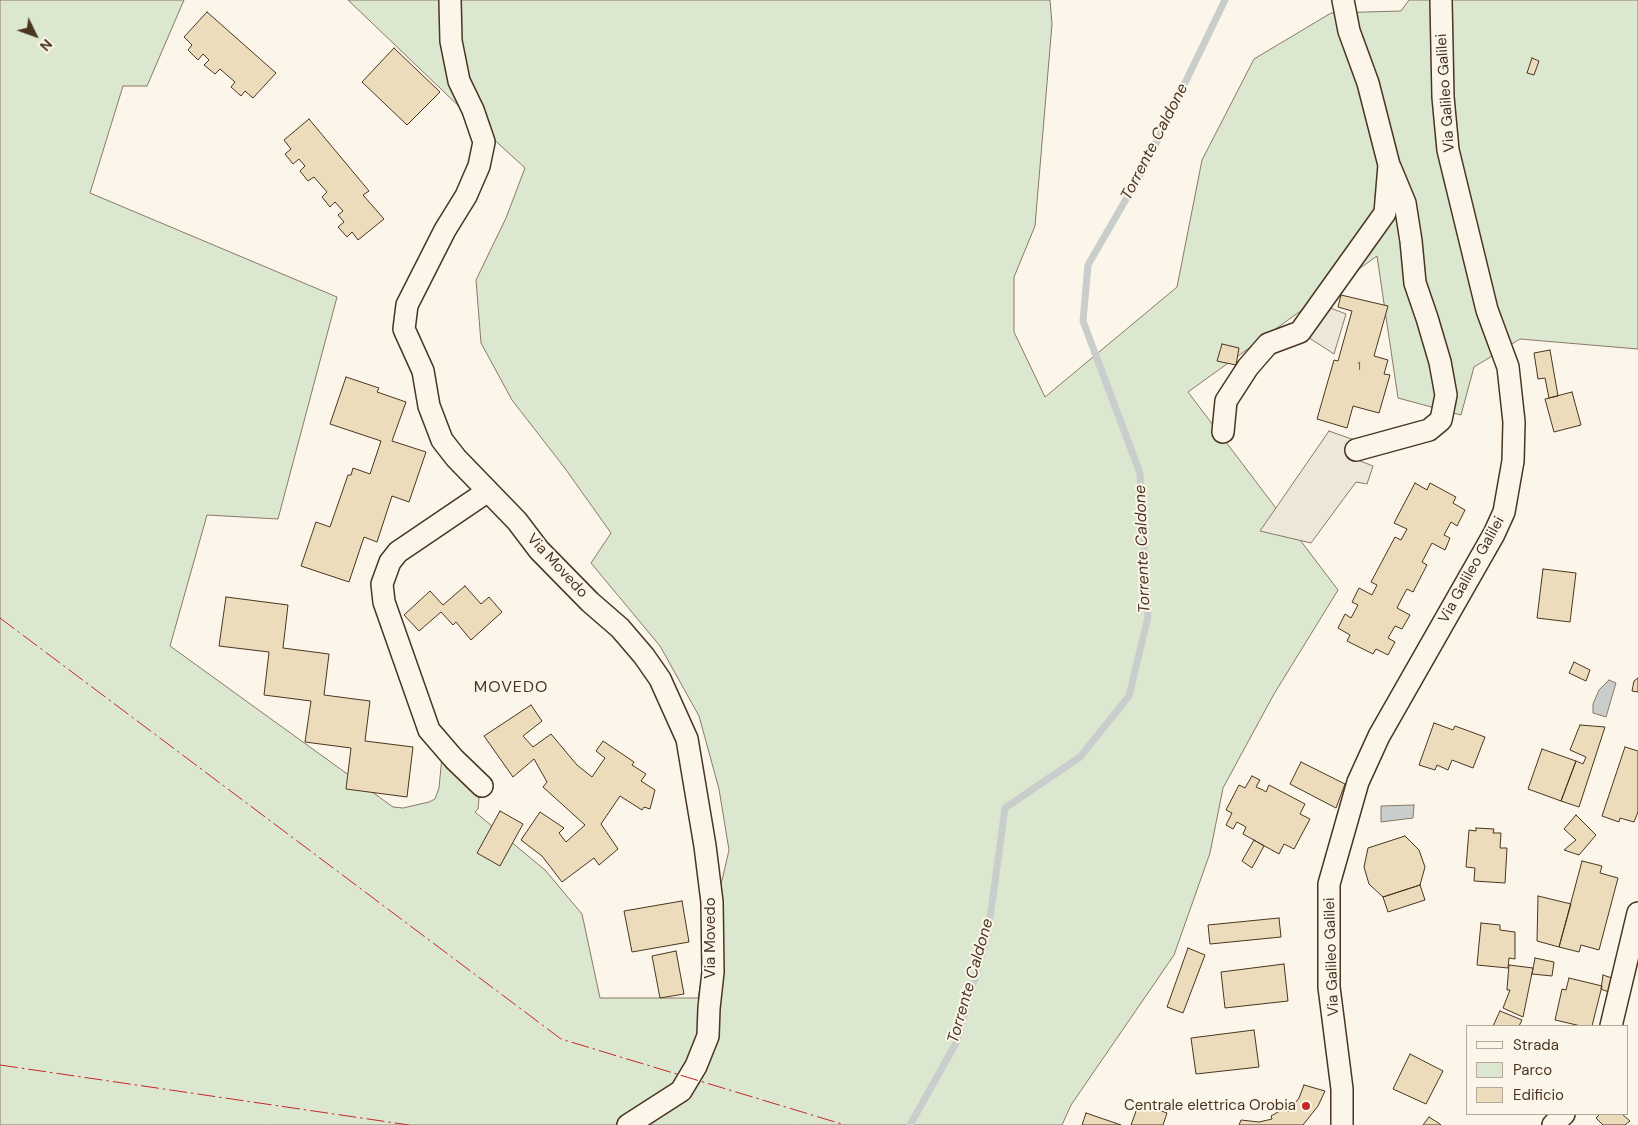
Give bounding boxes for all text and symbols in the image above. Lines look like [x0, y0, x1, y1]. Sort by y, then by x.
north arrow [10, 10, 60, 60]
street label: Via Galileo Galilei [1433, 33, 1459, 153]
text: N [36, 35, 56, 55]
water label: Torrente Caldone [1117, 80, 1193, 204]
house number: 1 [1357, 360, 1361, 374]
water label: Torrente Caldone [1131, 484, 1155, 614]
street label: Via Galileo Galilei [1435, 514, 1509, 626]
street label: Via Movedo [523, 530, 591, 602]
district label: MOVEDO [473, 678, 549, 698]
street label: Via Movedo [702, 897, 720, 979]
street label: Via Galileo Galilei [1321, 897, 1343, 1017]
water label: Torrente Caldone [944, 917, 998, 1045]
legend [1466, 1025, 1628, 1115]
text: Strada [1513, 1035, 1559, 1055]
text: Parco [1513, 1060, 1552, 1080]
text: Edificio [1513, 1085, 1564, 1105]
place label: Centrale elettrica Orobia [1124, 1097, 1296, 1115]
marker: Centrale elettrica Orobia [1300, 1100, 1312, 1112]

